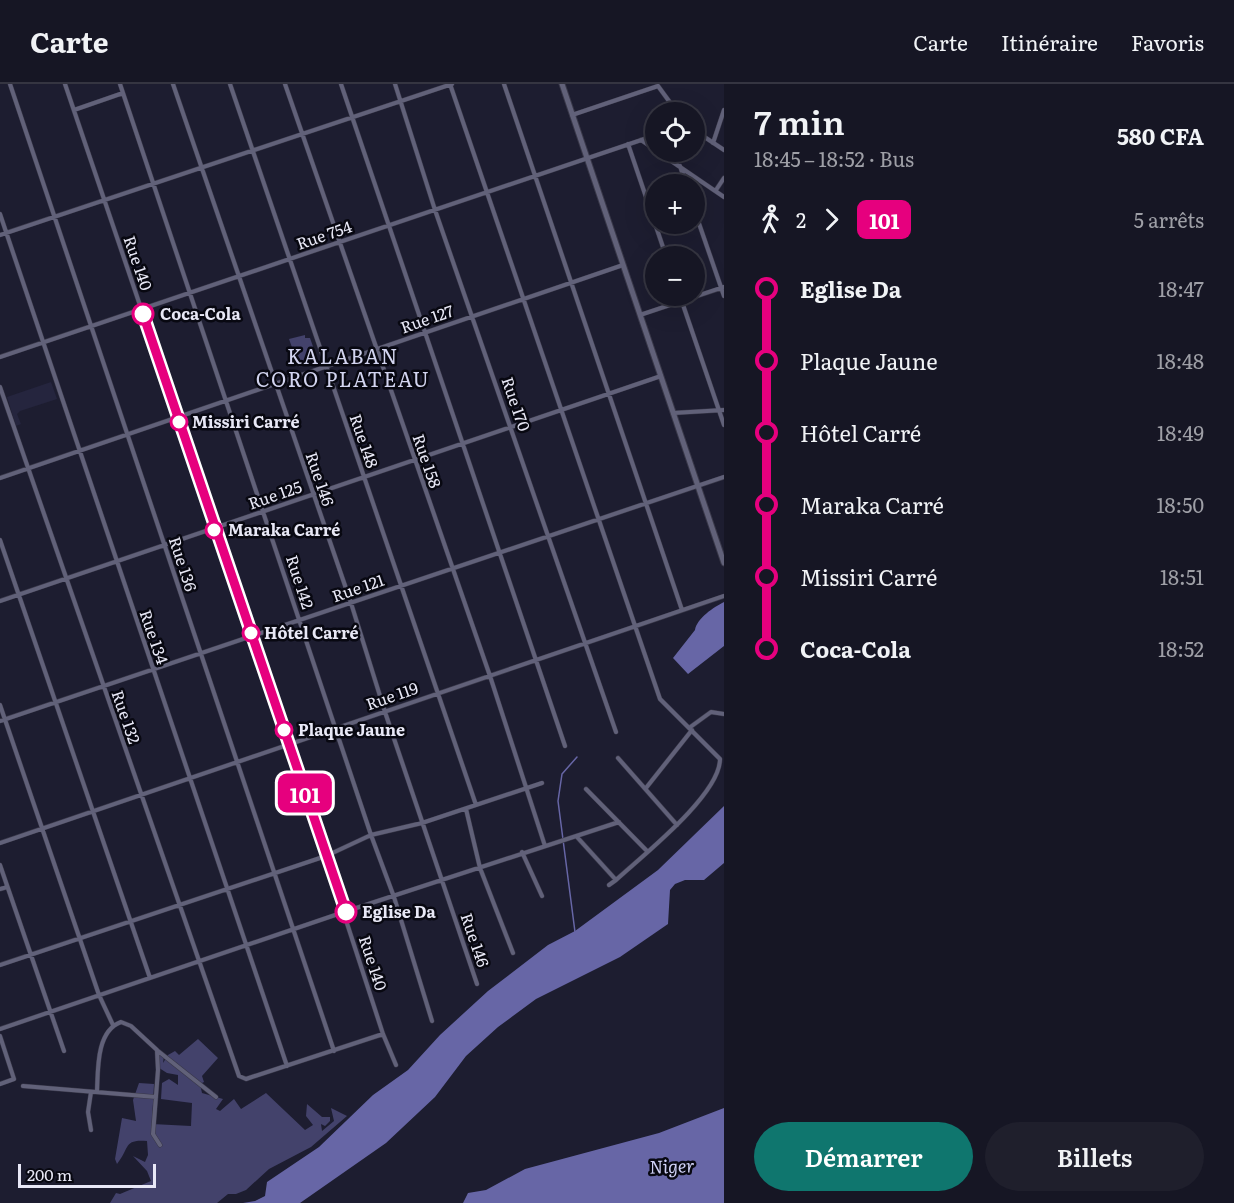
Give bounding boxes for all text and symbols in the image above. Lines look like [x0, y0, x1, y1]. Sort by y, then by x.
text: Carte [30, 20, 109, 62]
text: Carte [913, 26, 968, 57]
text: Itinéraire [1001, 26, 1098, 57]
text: Favoris [1131, 26, 1204, 57]
text: 7 min [754, 96, 845, 145]
map controls [645, 102, 705, 306]
button: locate [645, 102, 705, 162]
text: 580 CFA [1117, 119, 1204, 152]
text: 18:45 – 18:52 · Bus [754, 143, 914, 173]
button: + [645, 174, 705, 234]
icon: walk [754, 203, 787, 236]
icon: forward [815, 203, 848, 236]
text: 2 [796, 204, 806, 234]
text: 101 [869, 204, 899, 235]
text: 5 arrêts [1134, 204, 1204, 234]
street label: Rue 754 [293, 213, 355, 255]
street label: Rue 140 [118, 232, 159, 293]
button: − [645, 246, 705, 306]
text: Eglise Da [800, 272, 901, 305]
text: 18:47 [1158, 273, 1204, 303]
street label: Rue 127 [397, 298, 457, 338]
place label: Coca-Cola [160, 301, 241, 325]
marker: Coca-Cola [132, 303, 154, 325]
district label: KALABAN CORO PLATEAU [256, 340, 430, 393]
text: Plaque Jaune [800, 344, 938, 377]
text: 18:48 [1157, 345, 1204, 375]
street label: Rue 170 [496, 373, 537, 434]
place label: Missiri Carré [192, 409, 300, 433]
street label: Rue 148 [344, 410, 385, 471]
marker: Missiri Carré [170, 413, 188, 431]
text: Hôtel Carré [800, 416, 921, 449]
text: 18:49 [1157, 417, 1204, 447]
street label: Rue 158 [407, 430, 448, 491]
street label: Rue 146 [301, 448, 342, 509]
street label: Rue 125 [245, 474, 305, 514]
text: Maraka Carré [800, 488, 944, 521]
text: 18:50 [1156, 489, 1204, 519]
place label: Maraka Carré [228, 517, 340, 541]
marker: Maraka Carré [205, 521, 223, 539]
street label: Rue 136 [164, 533, 204, 595]
street label: Rue 142 [281, 552, 321, 612]
text: Missiri Carré [800, 560, 937, 593]
text: 18:51 [1160, 561, 1204, 591]
street label: Rue 121 [328, 567, 387, 607]
street label: Rue 134 [134, 606, 176, 667]
place label: Hôtel Carré [264, 620, 358, 644]
marker: Hôtel Carré [242, 624, 260, 642]
text: Coca-Cola [800, 632, 911, 665]
text: 18:52 [1158, 633, 1204, 663]
street label: Rue 119 [362, 675, 421, 715]
street label: Rue 132 [107, 687, 147, 747]
place label: Plaque Jaune [298, 717, 405, 741]
marker: Plaque Jaune [275, 721, 293, 739]
line badge: 101 [270, 774, 340, 812]
text: 101 [290, 778, 320, 809]
place label: Eglise Da [362, 899, 436, 923]
marker: Eglise Da [335, 901, 357, 923]
street label: Rue 146 [456, 909, 497, 970]
street label: Rue 140 [354, 932, 394, 993]
button: Démarrer [754, 1122, 973, 1191]
button: Billets [985, 1122, 1204, 1191]
water label: Niger [649, 1151, 695, 1180]
scale bar [18, 1161, 156, 1188]
text: 200 m [27, 1162, 72, 1186]

